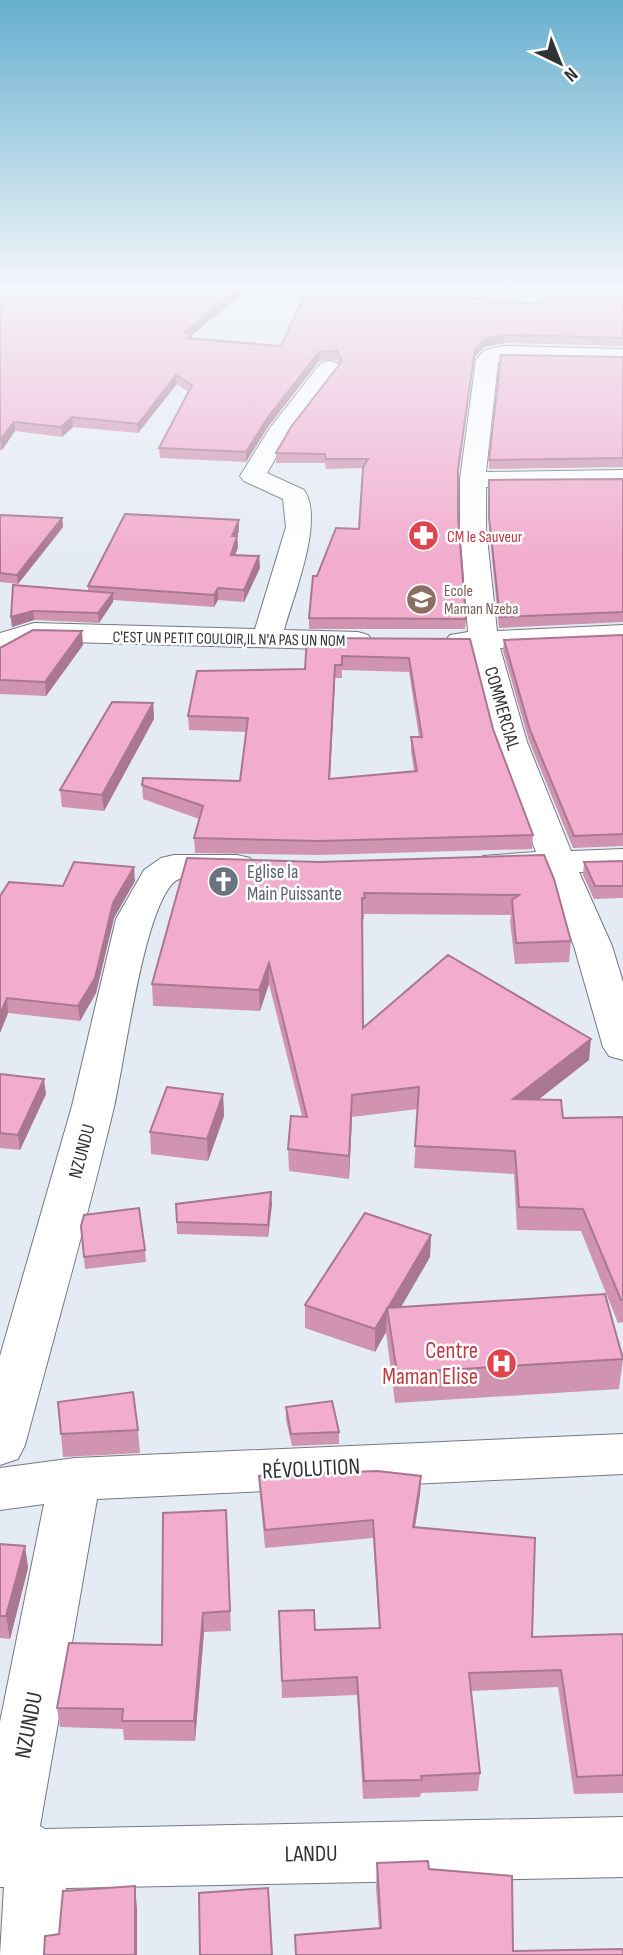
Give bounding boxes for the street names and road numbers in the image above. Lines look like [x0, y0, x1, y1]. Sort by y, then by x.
street label: C'EST UN PETIT COULOIR,IL N'A PAS UN NOM [113, 628, 345, 651]
street label: COMMERCIAL [479, 664, 524, 753]
street label: NZUNDU [64, 1122, 101, 1181]
street label: RÉVOLUTION [261, 1452, 361, 1486]
street label: NZUNDU [9, 1690, 49, 1761]
street label: LANDU [284, 1840, 338, 1868]

